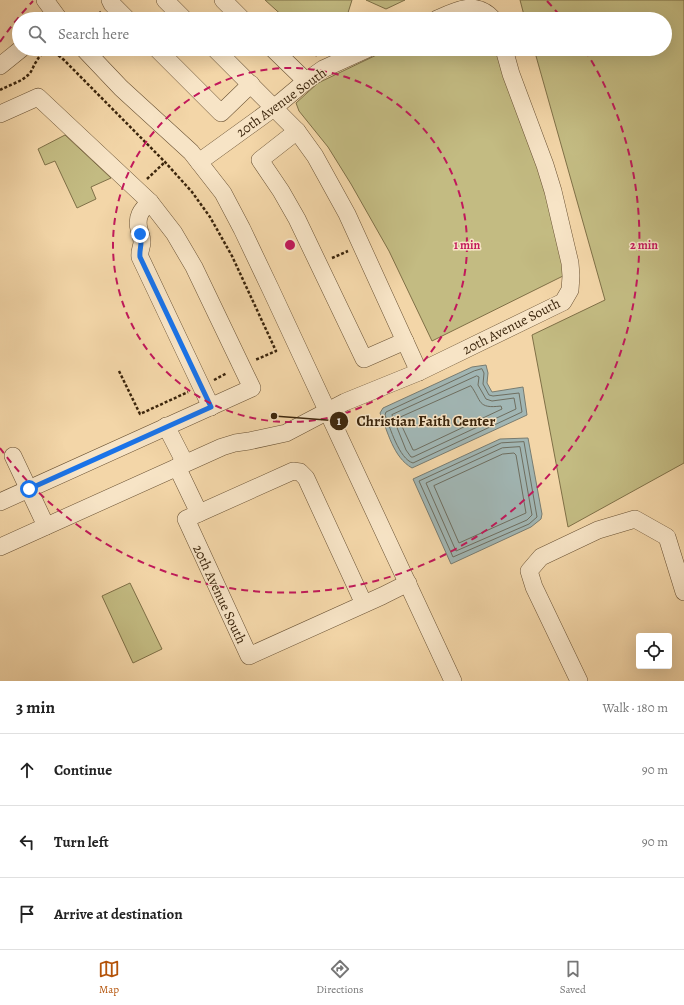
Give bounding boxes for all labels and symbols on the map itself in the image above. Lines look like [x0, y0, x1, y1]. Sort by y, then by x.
street label: 20th Avenue South [232, 63, 331, 142]
route end [131, 225, 149, 243]
text: 1 min [454, 237, 481, 253]
text: 2 min [630, 237, 658, 253]
centre of rings [283, 238, 297, 252]
street label: 20th Avenue South [459, 293, 564, 359]
callout: Christian Faith Center [329, 408, 504, 435]
text: Christian Faith Center [357, 411, 495, 431]
text: 1 [337, 413, 342, 429]
route start [20, 480, 38, 498]
street label: 20th Avenue South [188, 542, 251, 647]

